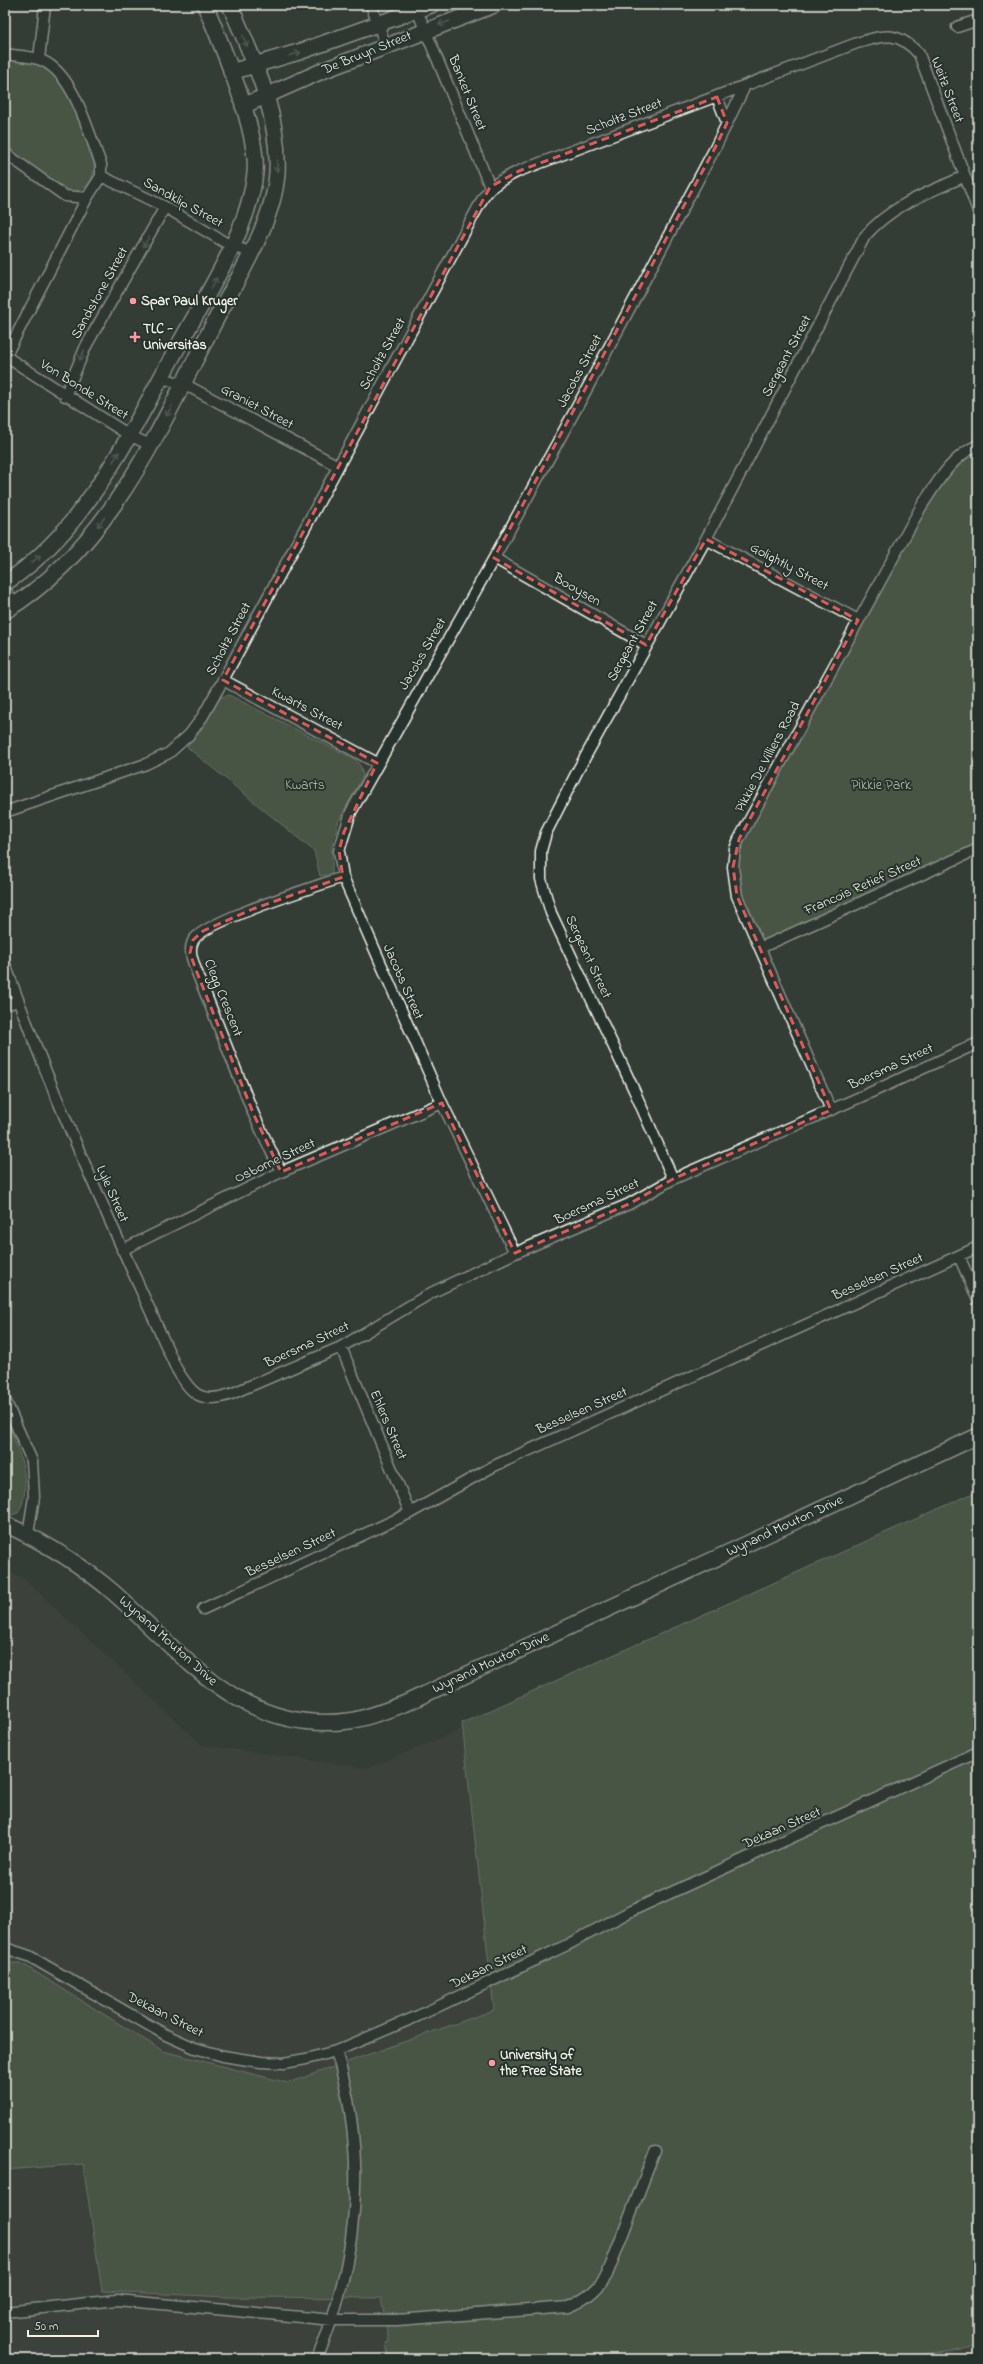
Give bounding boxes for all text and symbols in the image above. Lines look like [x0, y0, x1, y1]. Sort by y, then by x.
one-way arrow [439, 20, 451, 28]
street label: De Bruyn Street [318, 25, 416, 82]
one-way arrow [242, 34, 250, 46]
one-way arrow [289, 49, 301, 57]
street label: Banket Street [442, 51, 492, 134]
street label: Weitz Street [925, 54, 969, 126]
street label: Scholtz Street [583, 93, 666, 141]
one-way arrow [273, 159, 281, 172]
street label: Sandklip Street [139, 172, 227, 234]
one-way arrow [141, 235, 149, 247]
street label: Sandstone Street [66, 243, 134, 343]
one-way arrow [211, 277, 218, 289]
place label: Spar Paul Kruger [141, 291, 238, 314]
marker: Spar Paul Kruger [128, 296, 138, 306]
street label: Sergeant Street [757, 311, 818, 401]
street label: Scholtz Street [354, 313, 412, 394]
place label: TLC - Universitas [143, 319, 207, 356]
street label: Jacobs Street [552, 330, 608, 412]
marker: TLC - Universitas [130, 332, 140, 342]
one-way arrow [78, 348, 86, 360]
street label: Von Bonde Street [35, 354, 133, 426]
street label: Graniet Street [217, 379, 297, 435]
one-way arrow [164, 405, 172, 417]
one-way arrow [112, 451, 120, 463]
one-way arrow [97, 517, 105, 528]
street label: Golightly Street [745, 537, 832, 598]
one-way arrow [31, 555, 41, 564]
street label: Booysen [548, 567, 605, 613]
street label: Sergeant Street [602, 596, 665, 686]
street label: Scholtz Street [201, 598, 257, 679]
street label: Jacobs Street [394, 614, 452, 694]
street label: Kwarts Street [267, 681, 347, 737]
street label: Pikkie De Villiers Road [730, 698, 806, 816]
park label: Kwarts [285, 775, 325, 796]
park label: Pikkie Park [851, 775, 912, 796]
street label: Francois Retief Street [800, 851, 925, 922]
street label: Sergeant Street [559, 912, 617, 1003]
street label: Jacobs Street [377, 941, 429, 1023]
street label: Clegg Crescent [197, 956, 248, 1041]
street label: Boersma Street [844, 1038, 937, 1096]
street label: Osborne Street [231, 1133, 319, 1189]
street label: Lyle Street [89, 1162, 134, 1227]
street label: Boersma Street [550, 1173, 643, 1231]
street label: Besselsen Street [828, 1247, 927, 1307]
street label: Boersma Street [260, 1316, 353, 1374]
street label: Besselsen Street [532, 1381, 631, 1441]
street label: Ehlers Street [364, 1387, 412, 1463]
street label: Wynand Mouton Drive [723, 1489, 848, 1563]
street label: Besselsen Street [241, 1523, 340, 1584]
street label: Wynand Mouton Drive [113, 1591, 223, 1692]
street label: Wynand Mouton Drive [429, 1626, 554, 1700]
street label: Dekaan Street [739, 1801, 825, 1855]
street label: Dekaan Street [446, 1939, 531, 1995]
street label: Dekaan Street [122, 1986, 207, 2043]
place label: University of the Free State [499, 2045, 582, 2082]
marker: University of the Free State [487, 2058, 497, 2068]
scale bar [28, 2312, 98, 2338]
text: 50 m [34, 2318, 58, 2336]

